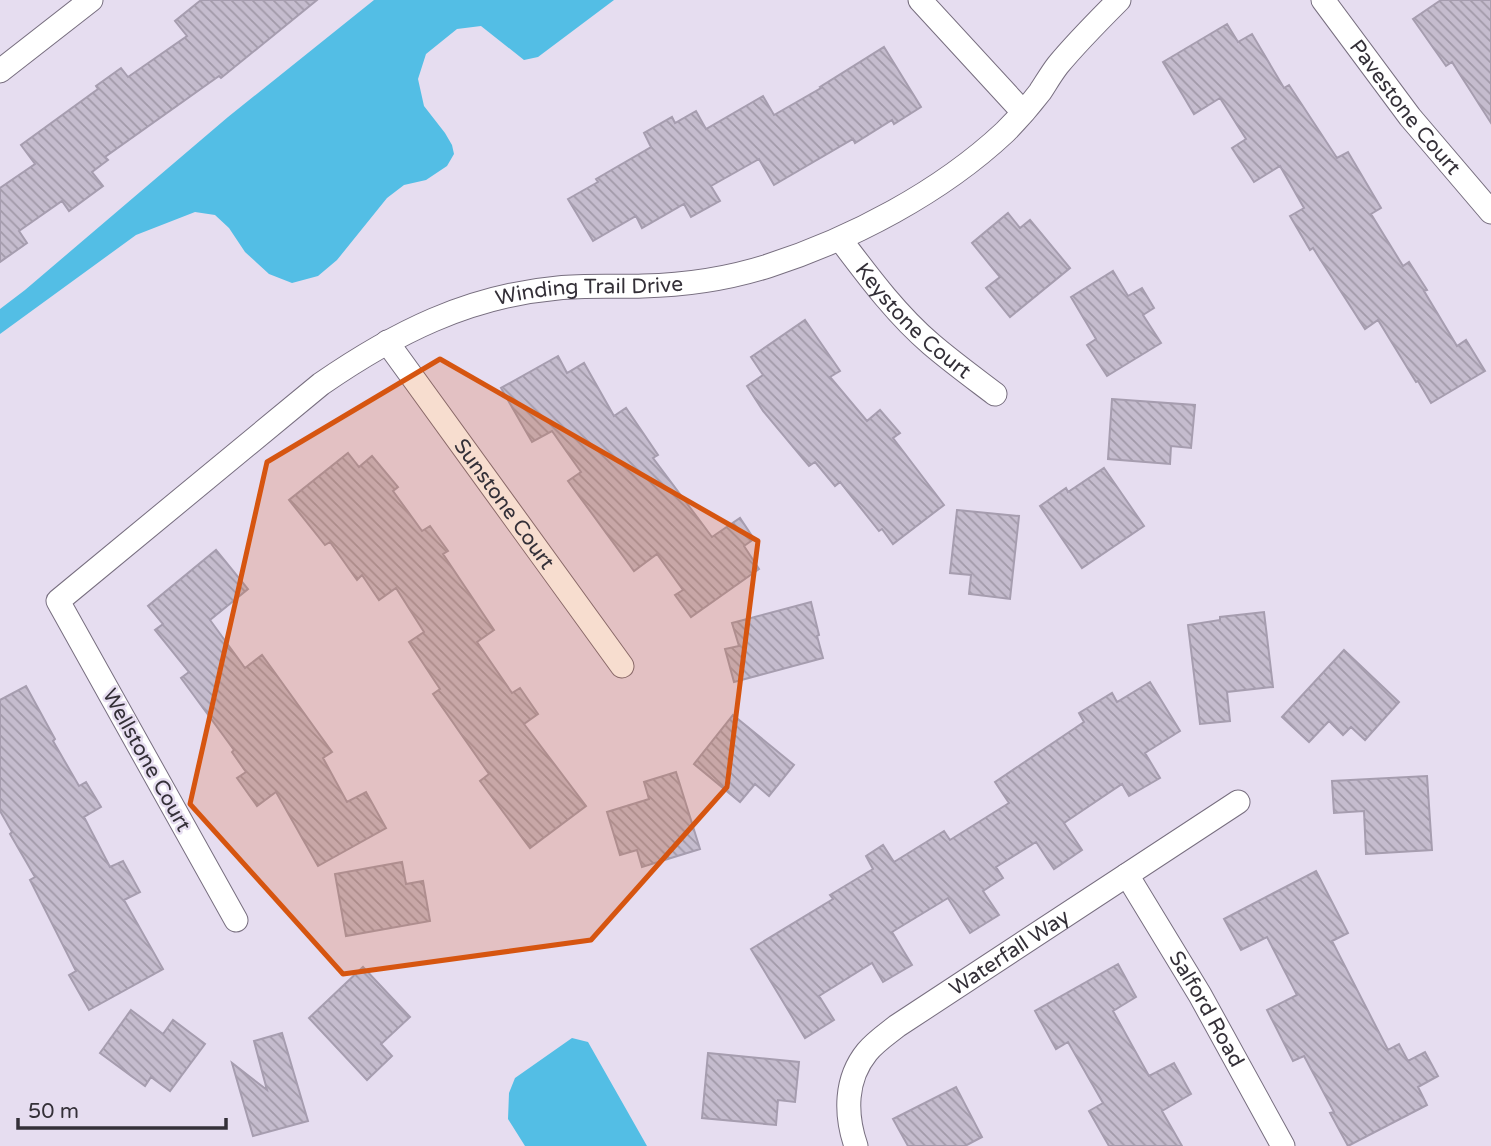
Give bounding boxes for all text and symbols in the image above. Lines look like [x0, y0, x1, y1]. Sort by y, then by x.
street label: Pavestone Court [1344, 35, 1466, 180]
street label: Keystone Court [850, 258, 976, 384]
street label: Winding Trail Drive [493, 272, 684, 311]
street label: Sunstone Court [448, 434, 560, 574]
street label: Wellstone Court [97, 685, 196, 836]
street label: Waterfall Way [945, 904, 1074, 1001]
street label: Salford Road [1163, 947, 1249, 1072]
scale bar [18, 1086, 226, 1130]
text: 50 m [28, 1099, 79, 1124]

